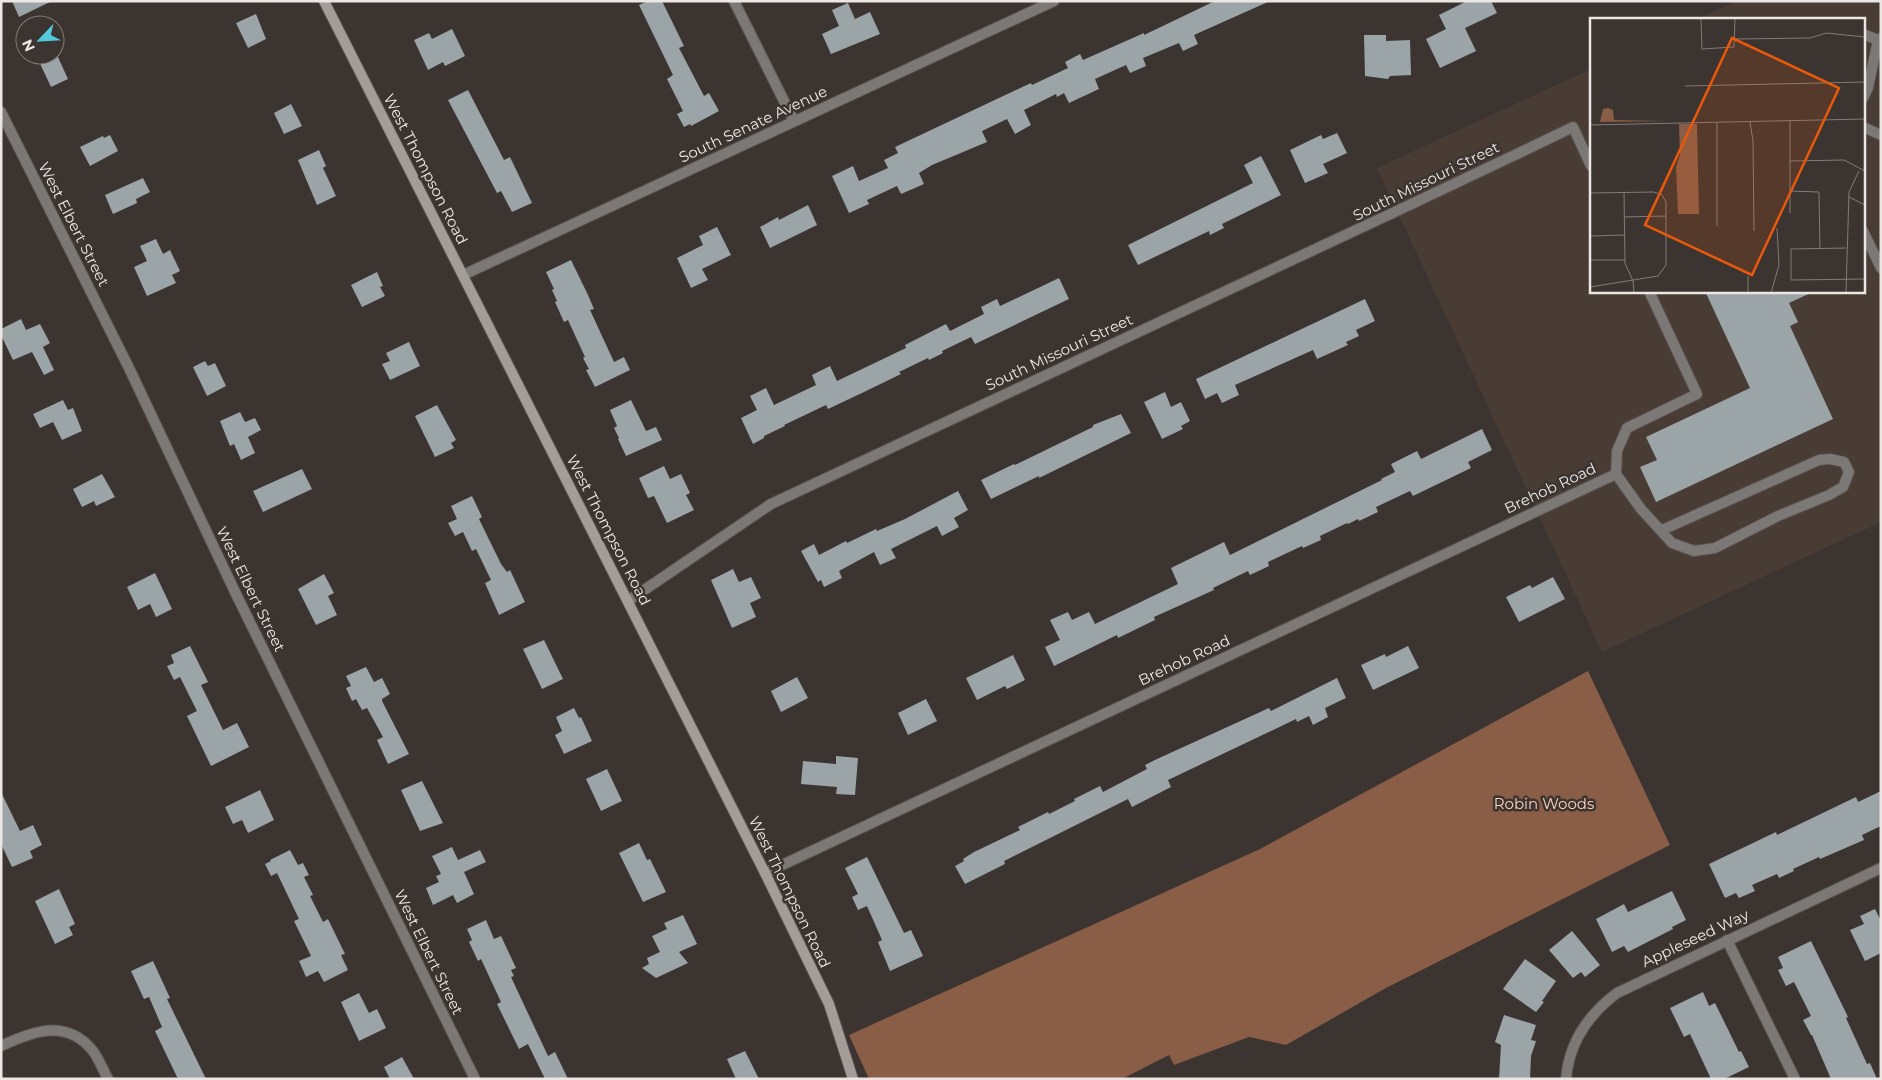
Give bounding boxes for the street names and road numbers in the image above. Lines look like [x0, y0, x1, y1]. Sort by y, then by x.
street label: South Senate Avenue [676, 81, 830, 167]
street label: West Thompson Road [380, 91, 472, 247]
street label: South Missouri Street [1350, 137, 1502, 225]
street label: West Elbert Street [34, 159, 114, 289]
street label: South Missouri Street [982, 309, 1136, 395]
street label: West Thompson Road [563, 452, 655, 608]
street label: Brehob Road [1501, 458, 1599, 518]
street label: West Elbert Street [212, 523, 290, 655]
street label: Brehob Road [1135, 630, 1233, 690]
street label: West Thompson Road [745, 813, 835, 971]
street label: West Elbert Street [390, 886, 468, 1018]
street label: Appleseed Way [1638, 904, 1752, 971]

